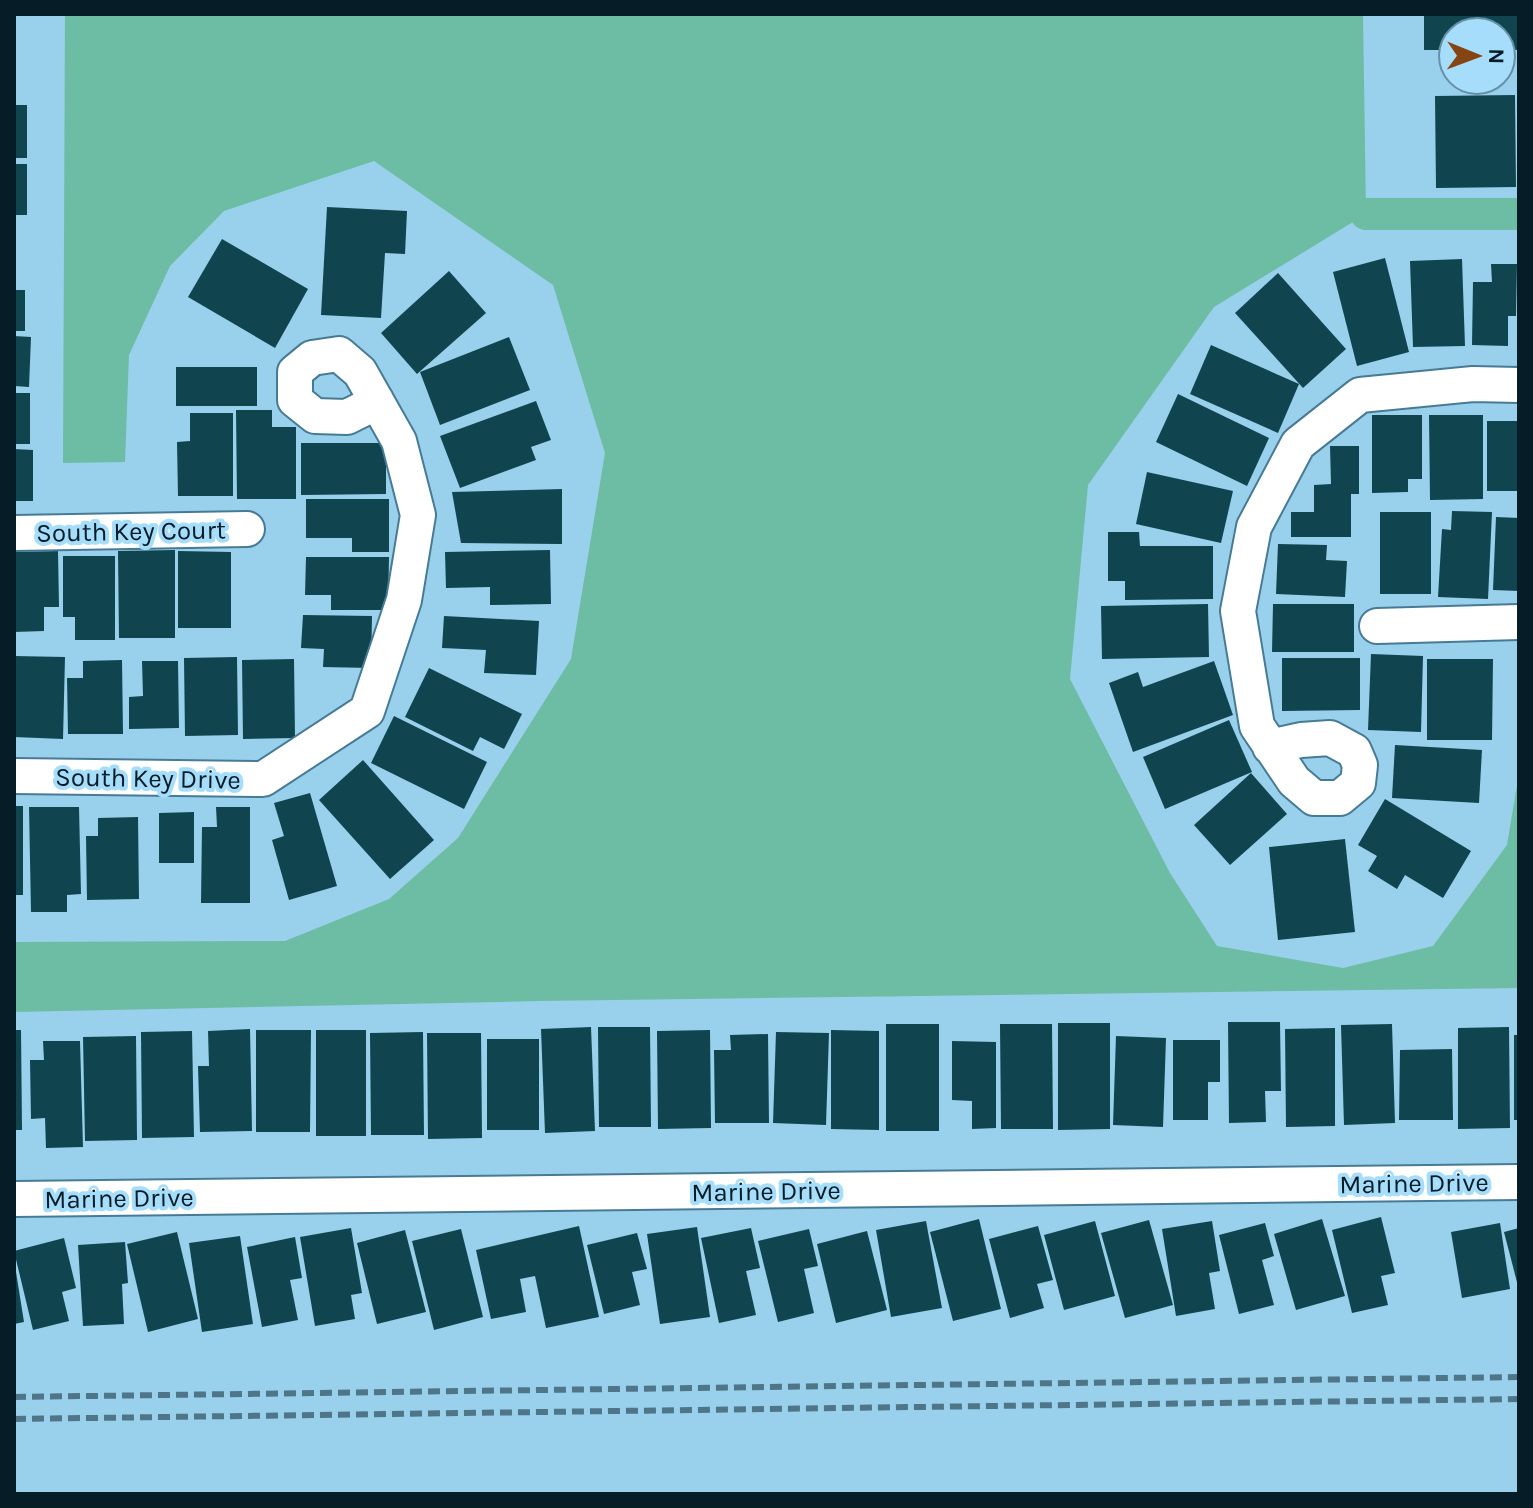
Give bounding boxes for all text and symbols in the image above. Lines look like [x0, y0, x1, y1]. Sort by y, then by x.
north arrow [1437, 16, 1517, 96]
text: N [1483, 48, 1509, 64]
street label: South Key Court [36, 514, 226, 549]
street label: South Key Drive [55, 761, 241, 796]
street label: Marine Drive [1339, 1167, 1489, 1200]
street label: Marine Drive [691, 1175, 841, 1208]
street label: Marine Drive [44, 1182, 194, 1215]

